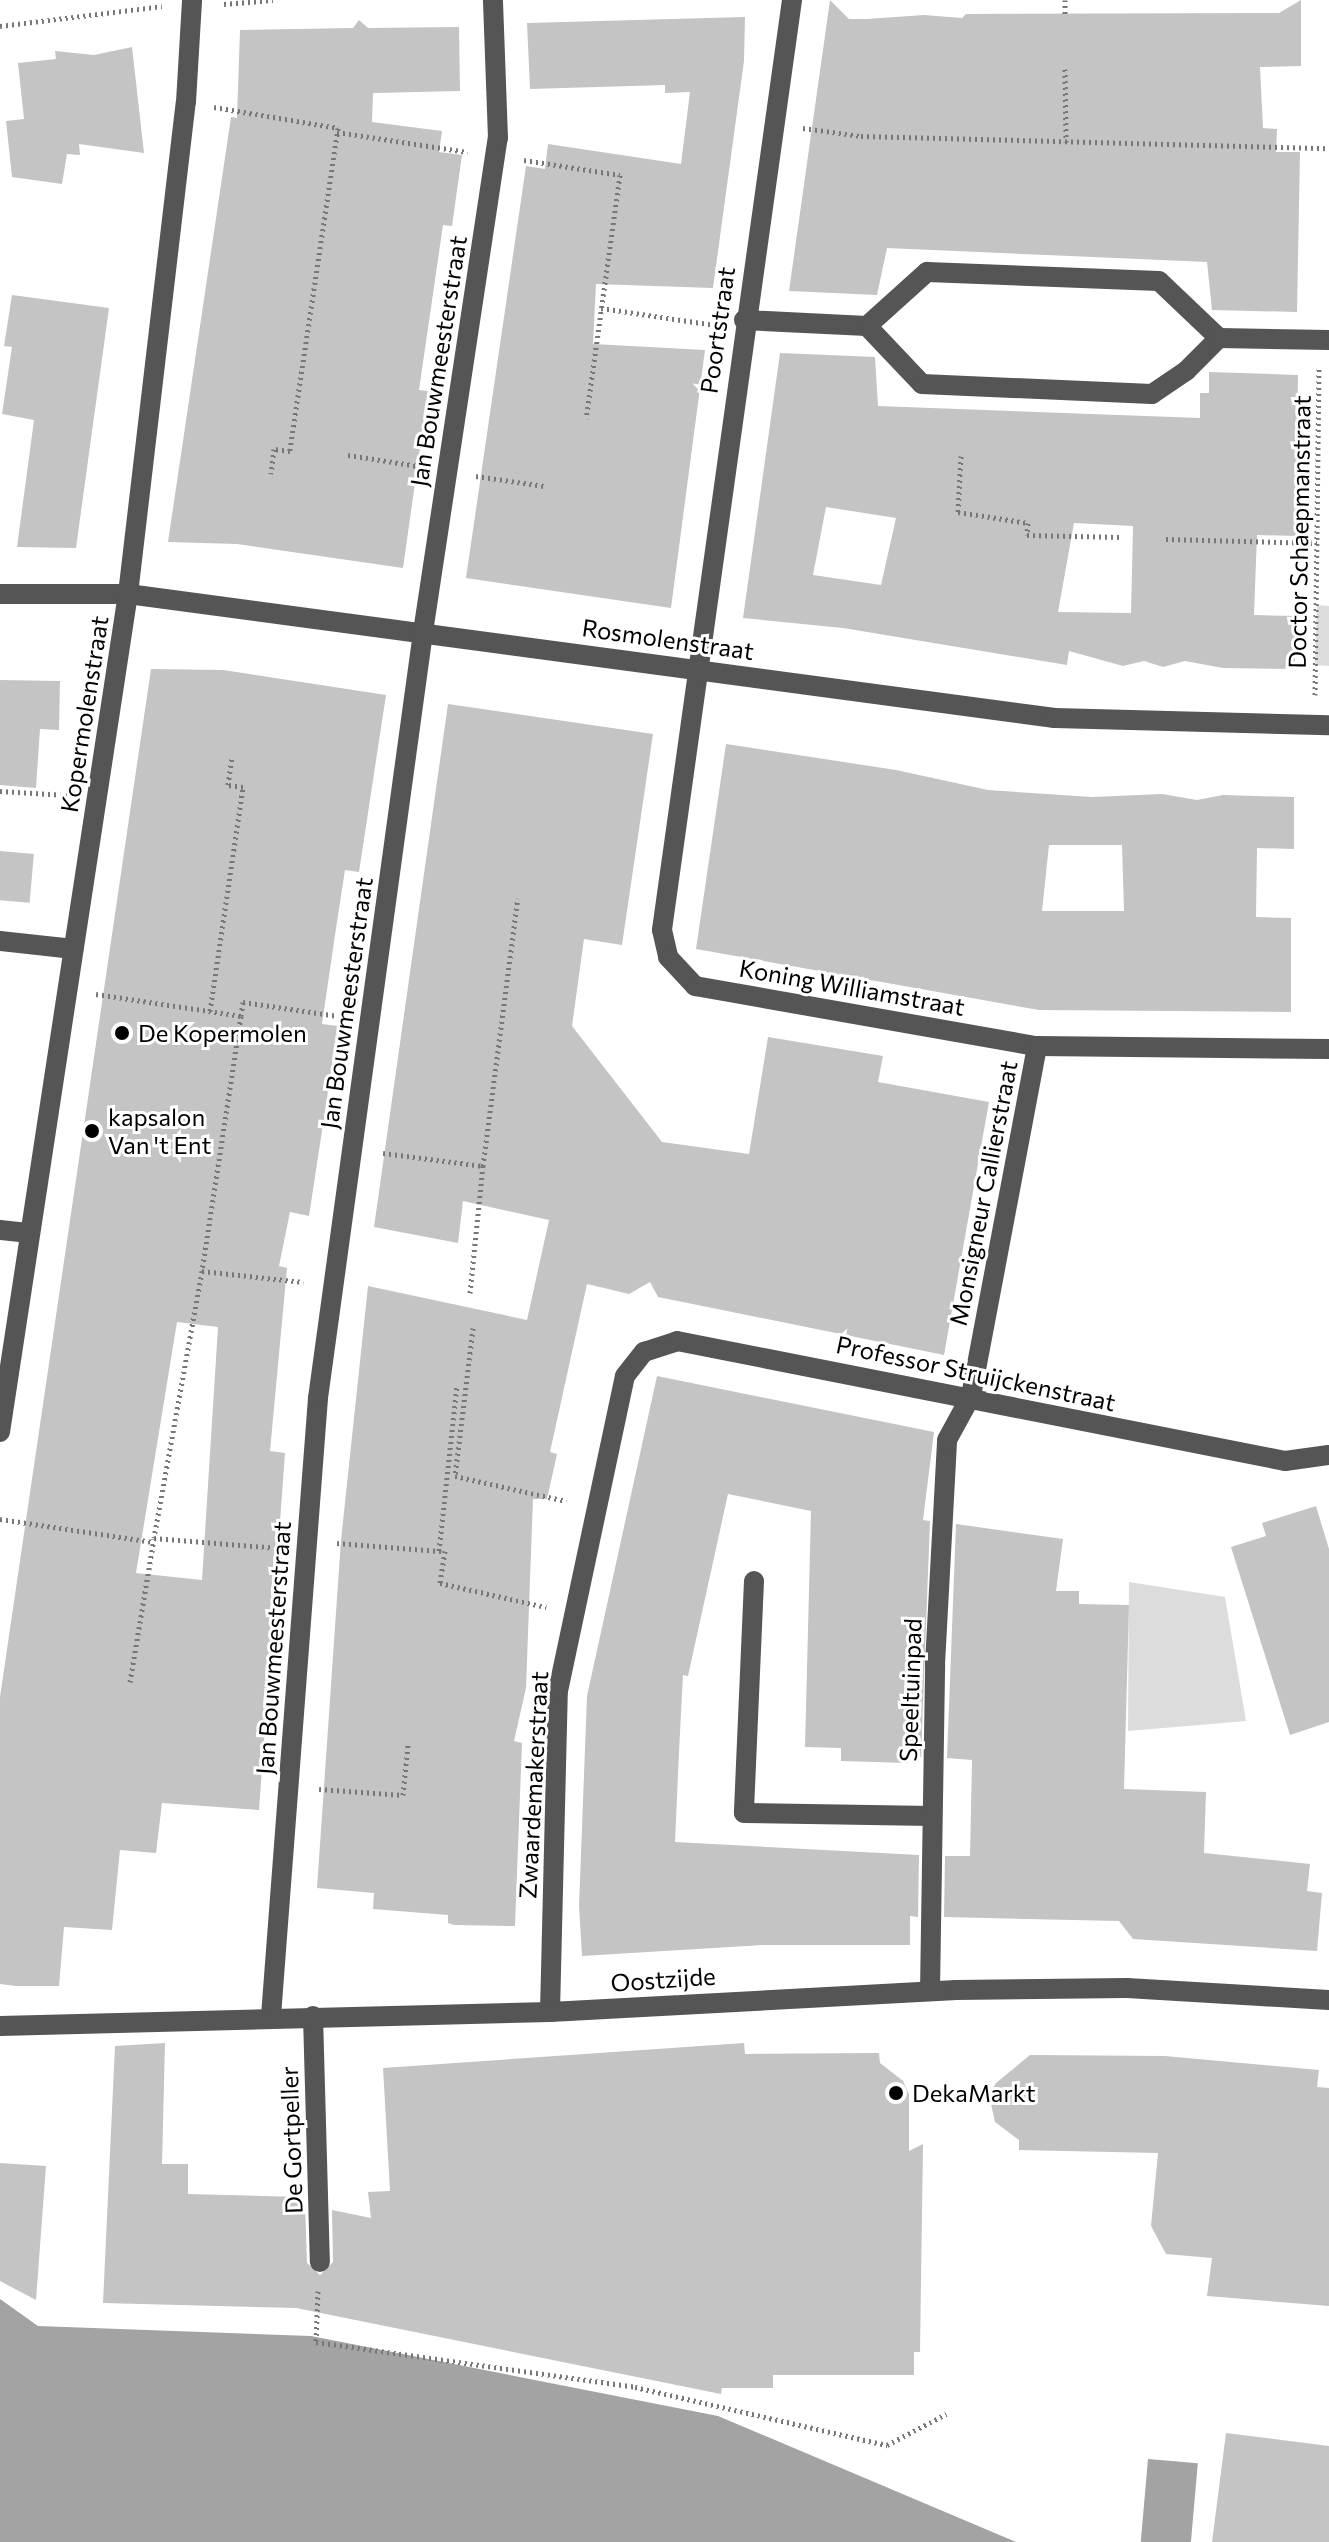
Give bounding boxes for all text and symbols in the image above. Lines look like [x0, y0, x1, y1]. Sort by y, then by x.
street label: Jan Bouwmeesterstraat [404, 233, 472, 489]
street label: Poortstraat [694, 265, 740, 395]
street label: Doctor Schaepmanstraat [1282, 395, 1316, 669]
street label: Rosmolenstraat [580, 613, 756, 665]
street label: Kopermolenstraat [54, 614, 114, 814]
street label: Jan Bouwmeesterstraat [314, 875, 378, 1131]
street label: Koning Williamstraat [737, 953, 967, 1021]
place label: De Kopermolen [138, 1019, 307, 1047]
marker: De Kopermolen [113, 1024, 131, 1042]
street label: Monsigneur Callierstraat [943, 1058, 1023, 1328]
place label: kapsalon Van 't Ent [108, 1103, 211, 1159]
marker: kapsalon Van 't Ent [83, 1122, 101, 1140]
street label: Professor Struijckenstraat [834, 1329, 1118, 1417]
street label: Jan Bouwmeesterstraat [250, 1520, 296, 1776]
street label: Speeltuinpad [893, 1618, 927, 1762]
street label: Zwaardemakerstraat [513, 1671, 553, 1899]
street label: Oostzijde [610, 1961, 716, 1997]
street label: De Gortpeller [274, 2066, 308, 2214]
place label: DekaMarkt [912, 2079, 1036, 2107]
marker: DekaMarkt [887, 2084, 905, 2102]

